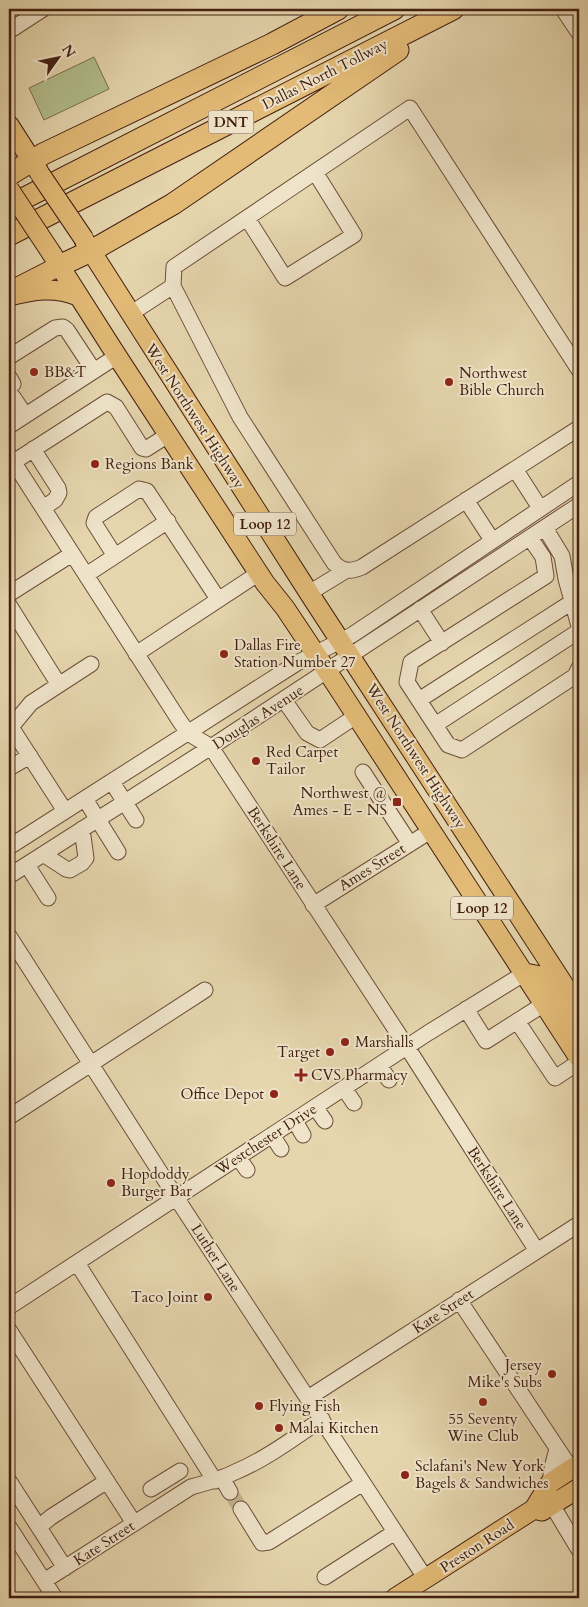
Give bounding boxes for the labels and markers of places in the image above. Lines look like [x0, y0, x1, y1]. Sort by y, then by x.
place label: BB&T [44, 362, 87, 382]
place label: Northwest Bible Church [459, 363, 545, 400]
marker: BB&T [28, 366, 40, 378]
marker: Northwest Bible Church [443, 376, 455, 388]
place label: Regions Bank [105, 454, 194, 474]
marker: Regions Bank [89, 458, 101, 470]
place label: Dallas Fire Station Number 27 [234, 635, 356, 672]
marker: Dallas Fire Station Number 27 [218, 648, 230, 660]
place label: Red Carpet Tailor [266, 742, 338, 779]
marker: Red Carpet Tailor [250, 755, 262, 767]
place label: Northwest @ Ames - E - NS [293, 783, 387, 820]
marker: Northwest @ Ames - E - NS [391, 796, 403, 808]
place label: Marshalls [355, 1032, 413, 1052]
marker: Marshalls [339, 1036, 351, 1048]
place label: Target [277, 1042, 320, 1062]
marker: Target [324, 1046, 336, 1058]
place label: CVS Pharmacy [311, 1065, 408, 1085]
marker: CVS Pharmacy [295, 1069, 307, 1081]
place label: Office Depot [181, 1084, 264, 1104]
marker: Office Depot [268, 1088, 280, 1100]
place label: Hopdoddy Burger Bar [121, 1164, 192, 1201]
marker: Hopdoddy Burger Bar [105, 1177, 117, 1189]
place label: Taco Joint [131, 1287, 198, 1307]
marker: Taco Joint [202, 1291, 214, 1303]
place label: Jersey Mike's Subs [468, 1355, 542, 1392]
marker: Jersey Mike's Subs [546, 1368, 558, 1380]
place label: Flying Fish [269, 1396, 341, 1416]
marker: 55 Seventy Wine Club [477, 1396, 489, 1408]
marker: Flying Fish [253, 1400, 265, 1412]
place label: 55 Seventy Wine Club [446, 1409, 519, 1446]
place label: Malai Kitchen [289, 1418, 379, 1438]
marker: Malai Kitchen [273, 1422, 285, 1434]
place label: Sclafani's New York Bagels & Sandwiches [415, 1456, 549, 1493]
marker: Sclafani's New York Bagels & Sandwiches [399, 1469, 411, 1481]

